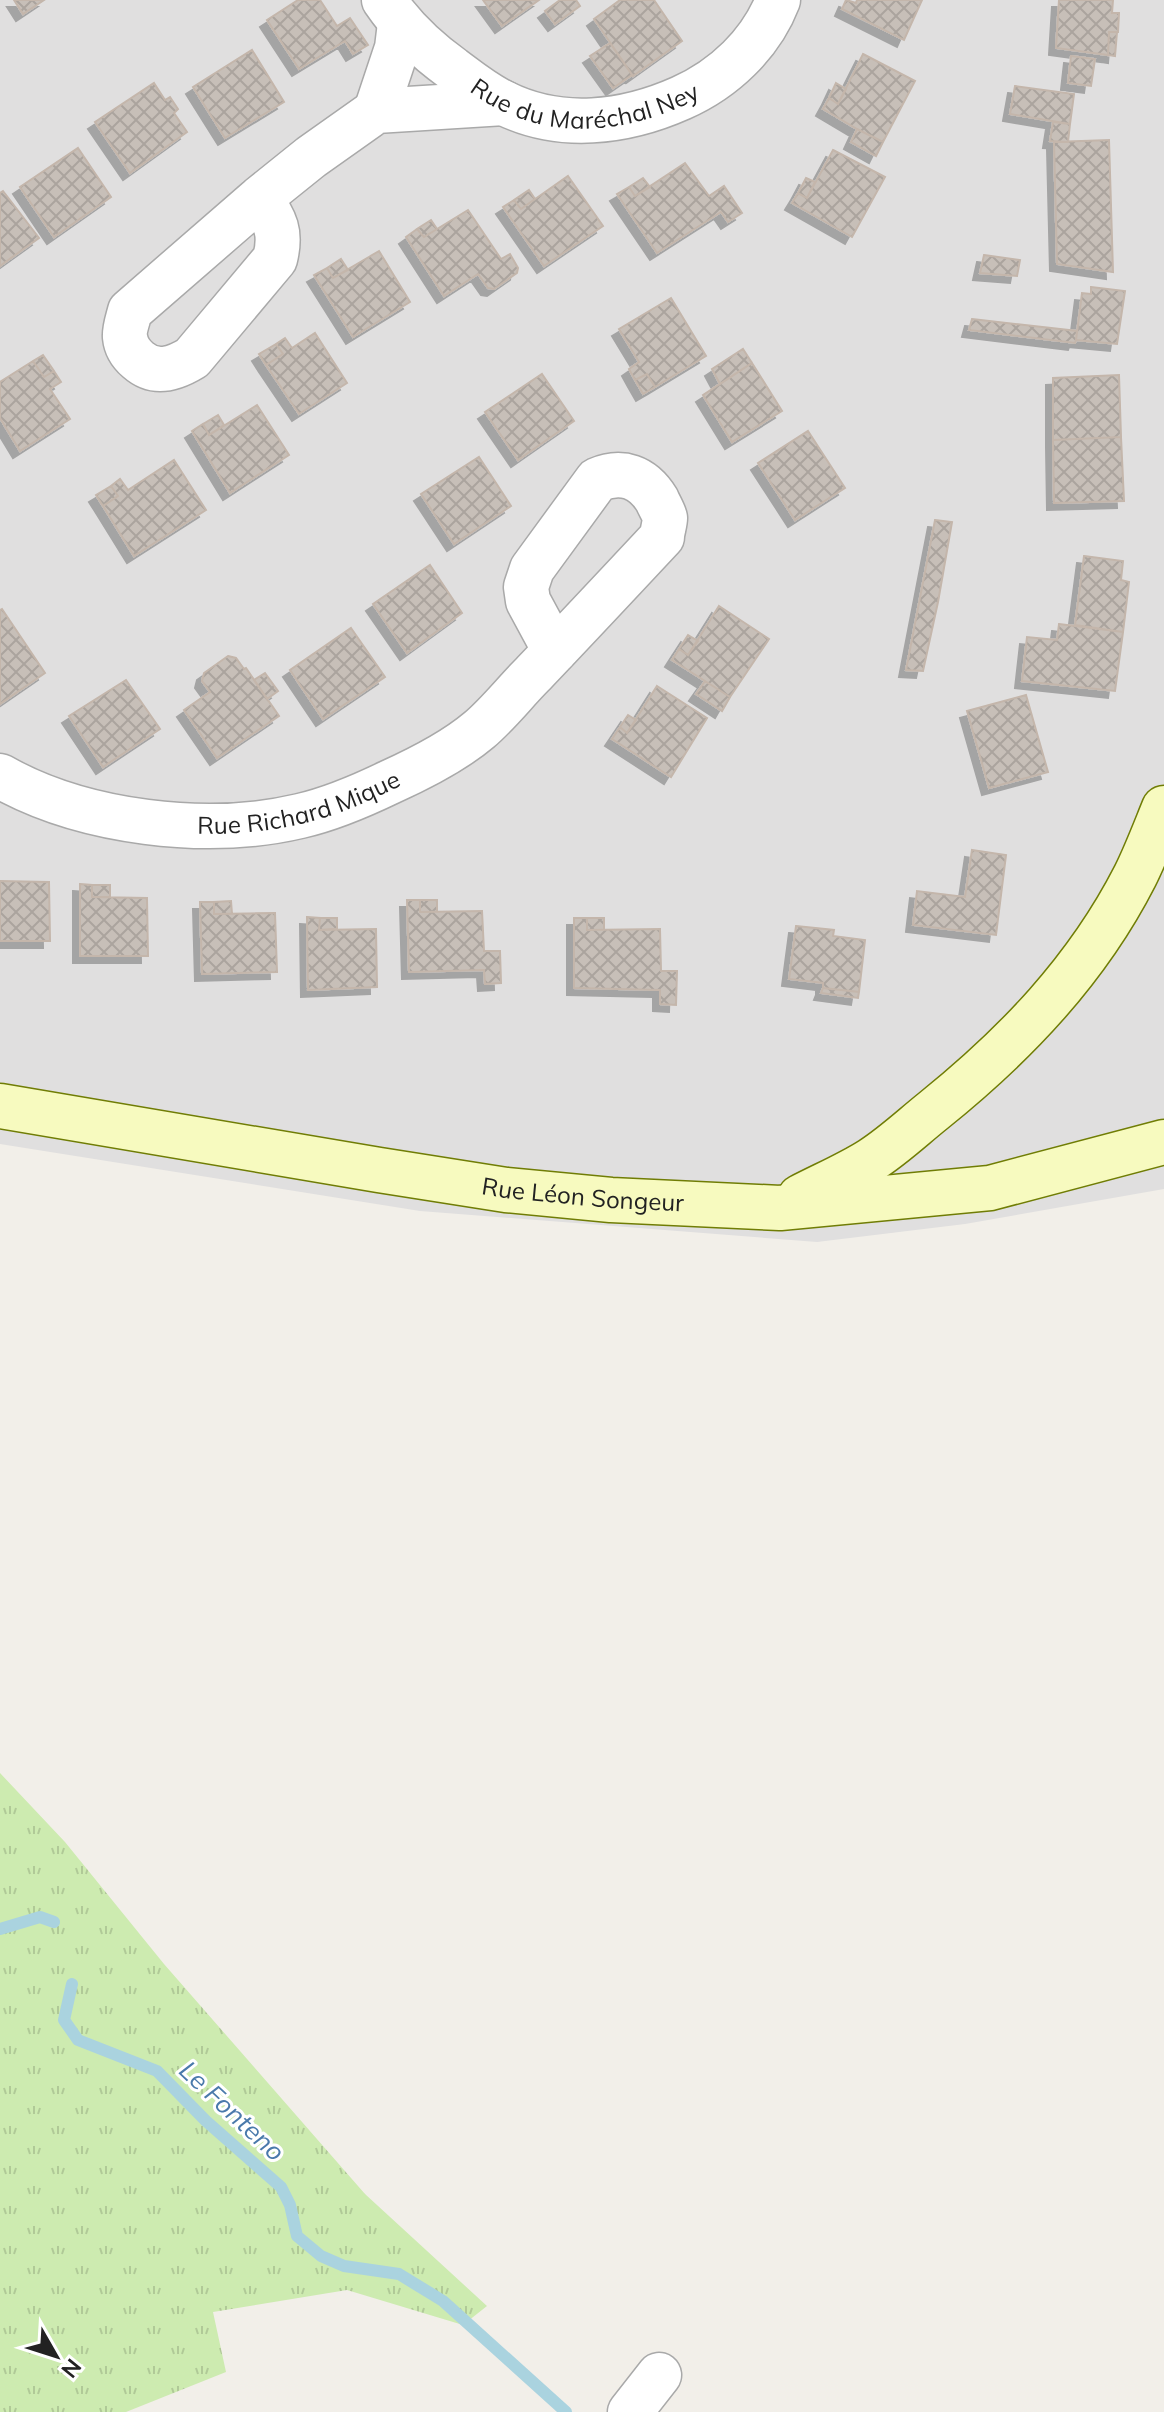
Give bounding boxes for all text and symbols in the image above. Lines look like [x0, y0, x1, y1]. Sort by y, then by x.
street label: Rue du Maréchal Ney [466, 62, 704, 100]
text: Rue du Maréchal Ney [465, 71, 704, 135]
street label: Rue Richard Mique [197, 764, 404, 840]
street label: Rue Léon Songeur [480, 1170, 685, 1217]
water label: Le Fonteno [173, 2053, 292, 2168]
north arrow [16, 2316, 96, 2396]
text: N [55, 2353, 88, 2384]

